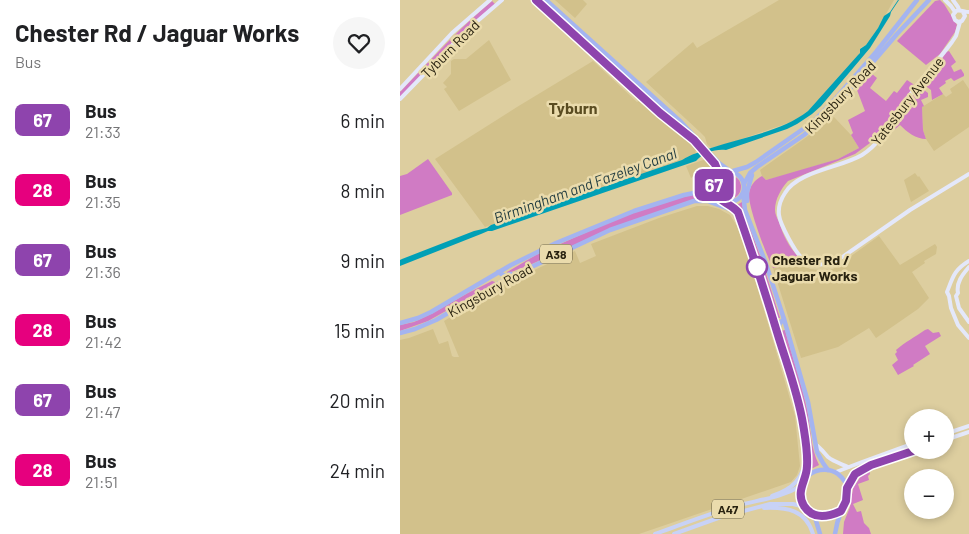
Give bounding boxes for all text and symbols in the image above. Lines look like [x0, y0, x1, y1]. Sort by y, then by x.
street label: Tyburn Road [417, 16, 483, 82]
button: heart [333, 17, 385, 69]
text: Chester Rd / Jaguar Works [15, 18, 299, 47]
text: Bus [15, 52, 41, 71]
street label: Yatesbury Avenue [867, 53, 947, 149]
street label: Kingsbury Road [801, 57, 879, 137]
district label: Tyburn [548, 98, 598, 117]
text: Bus [85, 99, 117, 122]
text: 67 [33, 109, 52, 131]
text: 6 min [341, 109, 385, 132]
text: 21:33 [85, 122, 121, 141]
water label: Birmingham and Fazeley Canal [491, 143, 679, 226]
text: Bus [85, 169, 117, 192]
line badge: 67 [692, 169, 736, 201]
text: 67 [705, 174, 723, 196]
text: 28 [33, 179, 52, 201]
text: 8 min [341, 179, 385, 202]
text: 21:35 [85, 192, 121, 211]
text: Bus [85, 239, 117, 262]
road number: A38 [540, 244, 572, 264]
text: 67 [33, 249, 52, 271]
text: 9 min [341, 249, 385, 272]
place label: Chester Rd / Jaguar Works [772, 251, 857, 284]
marker: Chester Rd / Jaguar Works [746, 256, 768, 278]
street label: Kingsbury Road [444, 260, 536, 320]
text: 21:36 [85, 262, 121, 281]
text: Bus [85, 309, 117, 332]
text: 28 [33, 319, 52, 341]
text: 15 min [334, 319, 385, 342]
text: 21:42 [85, 332, 122, 351]
text: Bus [85, 379, 117, 402]
text: 67 [33, 389, 52, 411]
text: 20 min [329, 389, 385, 412]
text: 21:47 [85, 402, 120, 421]
map controls [904, 409, 954, 519]
button: + [904, 409, 954, 459]
text: Bus [85, 449, 117, 472]
text: 28 [33, 459, 52, 481]
text: 24 min [330, 459, 385, 482]
button: − [904, 469, 954, 519]
text: 21:51 [85, 472, 118, 491]
road number: A47 [712, 499, 744, 518]

